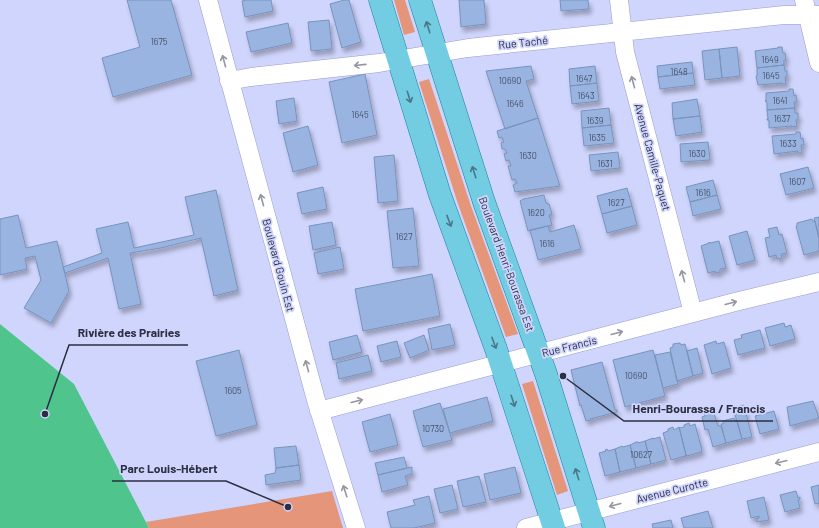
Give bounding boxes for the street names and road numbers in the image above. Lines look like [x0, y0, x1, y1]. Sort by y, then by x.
street label: Rue Taché [498, 33, 549, 51]
street label: Avenue Camille-Paquet [632, 102, 674, 212]
street label: Boulevard Henri-Bourassa Est [477, 195, 537, 333]
street label: Boulevard Gouin Est [260, 217, 298, 313]
street label: Rue Francis [540, 333, 598, 359]
street label: Avenue Curotte [635, 475, 709, 505]

